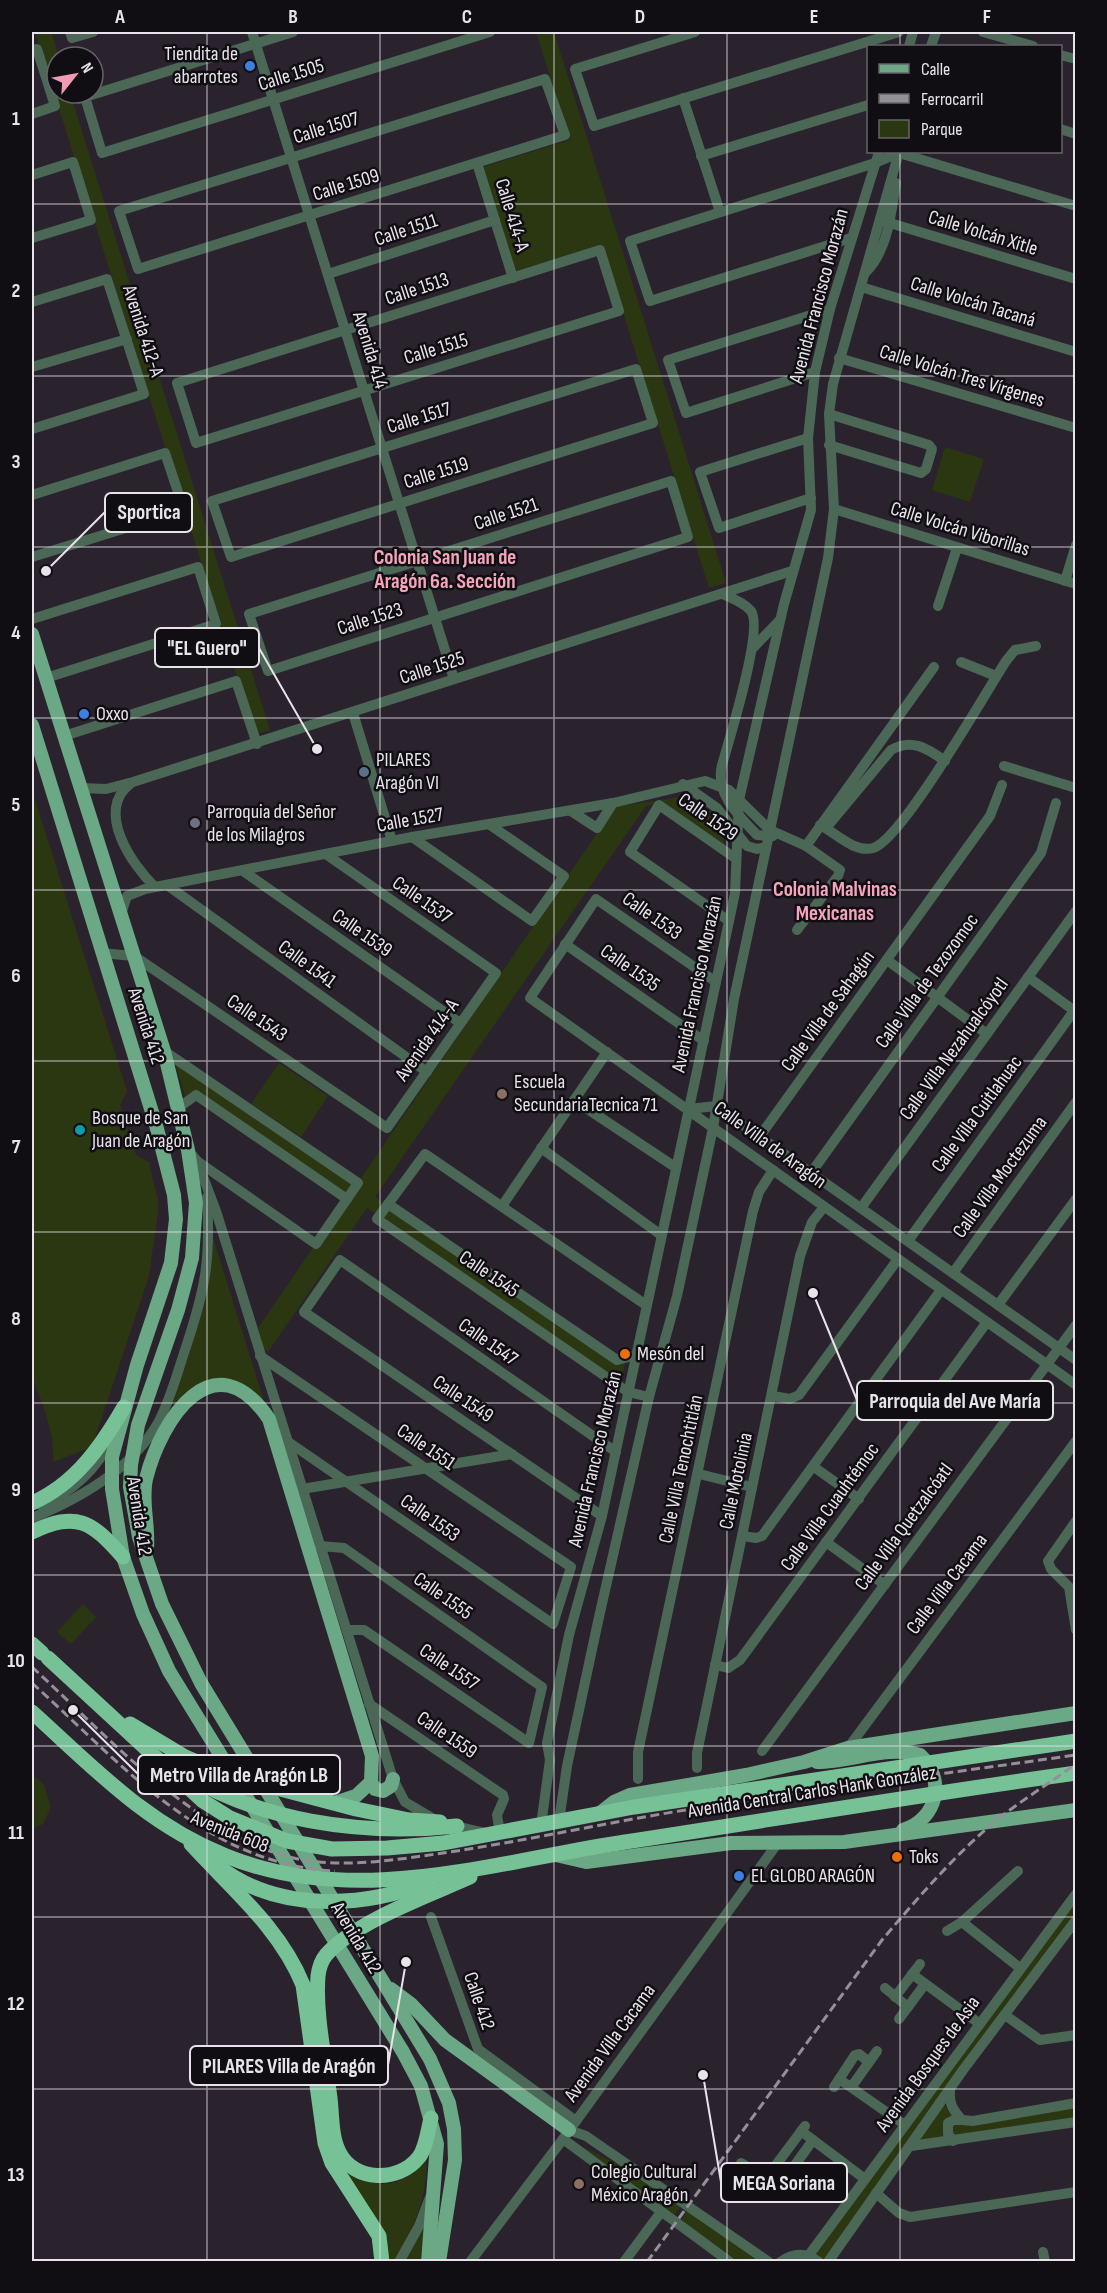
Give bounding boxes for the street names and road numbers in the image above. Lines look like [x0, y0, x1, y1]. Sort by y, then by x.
street label: Calle 1505 [255, 54, 327, 96]
street label: Calle 1507 [290, 107, 362, 149]
street label: Calle 1509 [310, 164, 382, 206]
street label: Calle 414-A [490, 176, 535, 255]
street label: Calle Volcán Xitle [925, 205, 1041, 261]
street label: Avenida Francisco Morazán [784, 206, 854, 387]
street label: Calle 1511 [372, 209, 440, 251]
street label: Calle 1513 [382, 267, 452, 311]
street label: Calle Volcán Tacaná [908, 272, 1038, 332]
street label: Avenida 412-A [117, 281, 169, 380]
street label: Avenida 414 [347, 308, 393, 391]
street label: Calle 1515 [401, 328, 471, 370]
street label: Calle Volcán Tres Vírgenes [877, 339, 1047, 413]
street label: Calle 1517 [384, 397, 454, 439]
street label: Calle 1519 [401, 452, 471, 494]
street label: Calle 1521 [471, 492, 541, 536]
street label: Calle Volcán Viborillas [887, 496, 1033, 562]
street label: Calle 1523 [334, 597, 406, 641]
street label: Calle 1525 [396, 646, 468, 690]
street label: Calle 1529 [673, 788, 743, 846]
street label: Calle 1527 [375, 802, 445, 838]
street label: Calle 1537 [388, 871, 456, 929]
street label: Calle 1533 [617, 887, 687, 945]
street label: Avenida Francisco Morazán [666, 894, 727, 1075]
street label: Calle 1539 [327, 904, 397, 962]
street label: Calle Villa de Tezozomoc [870, 909, 984, 1053]
street label: Calle 1541 [273, 935, 341, 993]
street label: Calle 1535 [596, 939, 664, 997]
street label: Calle Villa de Sahagún [776, 946, 880, 1076]
street label: Calle Villa Nezahualcóyotl [894, 973, 1014, 1125]
street label: Avenida 412 [122, 984, 170, 1067]
street label: Calle 1543 [222, 989, 292, 1047]
street label: Avenida 414-A [389, 994, 464, 1087]
street label: Calle Villa Cuitlahuac [927, 1051, 1027, 1177]
street label: Calle Villa de Aragón [709, 1096, 831, 1194]
street label: Calle Villa Moctezuma [948, 1111, 1052, 1243]
street label: Calle 1545 [454, 1245, 524, 1303]
street label: Calle 1547 [454, 1313, 522, 1371]
street label: Avenida Francisco Morazán [563, 1369, 627, 1550]
street label: Calle 1549 [428, 1370, 498, 1428]
street label: Calle Villa Tenochtitlán [654, 1393, 708, 1545]
street label: Calle 1551 [392, 1419, 460, 1475]
street label: Calle Motolinia [714, 1431, 758, 1531]
street label: Calle Villa Cuauhtémoc [775, 1438, 885, 1576]
street label: Calle Villa Quetzalcóatl [850, 1459, 958, 1595]
street label: Avenida 412 [121, 1474, 157, 1557]
street label: Calle 1553 [396, 1489, 464, 1547]
street label: Calle Villa Cacama [901, 1529, 993, 1639]
street label: Calle 1555 [409, 1567, 477, 1625]
street label: Calle 1557 [415, 1638, 483, 1696]
street label: Calle 1559 [412, 1706, 482, 1764]
street label: Avenida Central Carlos Hank González [685, 1761, 938, 1824]
street label: Avenida 608 [187, 1805, 272, 1858]
street label: Avenida 412 [325, 1897, 387, 1978]
street label: Calle 412 [458, 1969, 500, 2033]
street label: Avenida Villa Cacama [559, 1980, 661, 2107]
street label: Avenida Bosques de Asia [870, 1992, 985, 2137]

